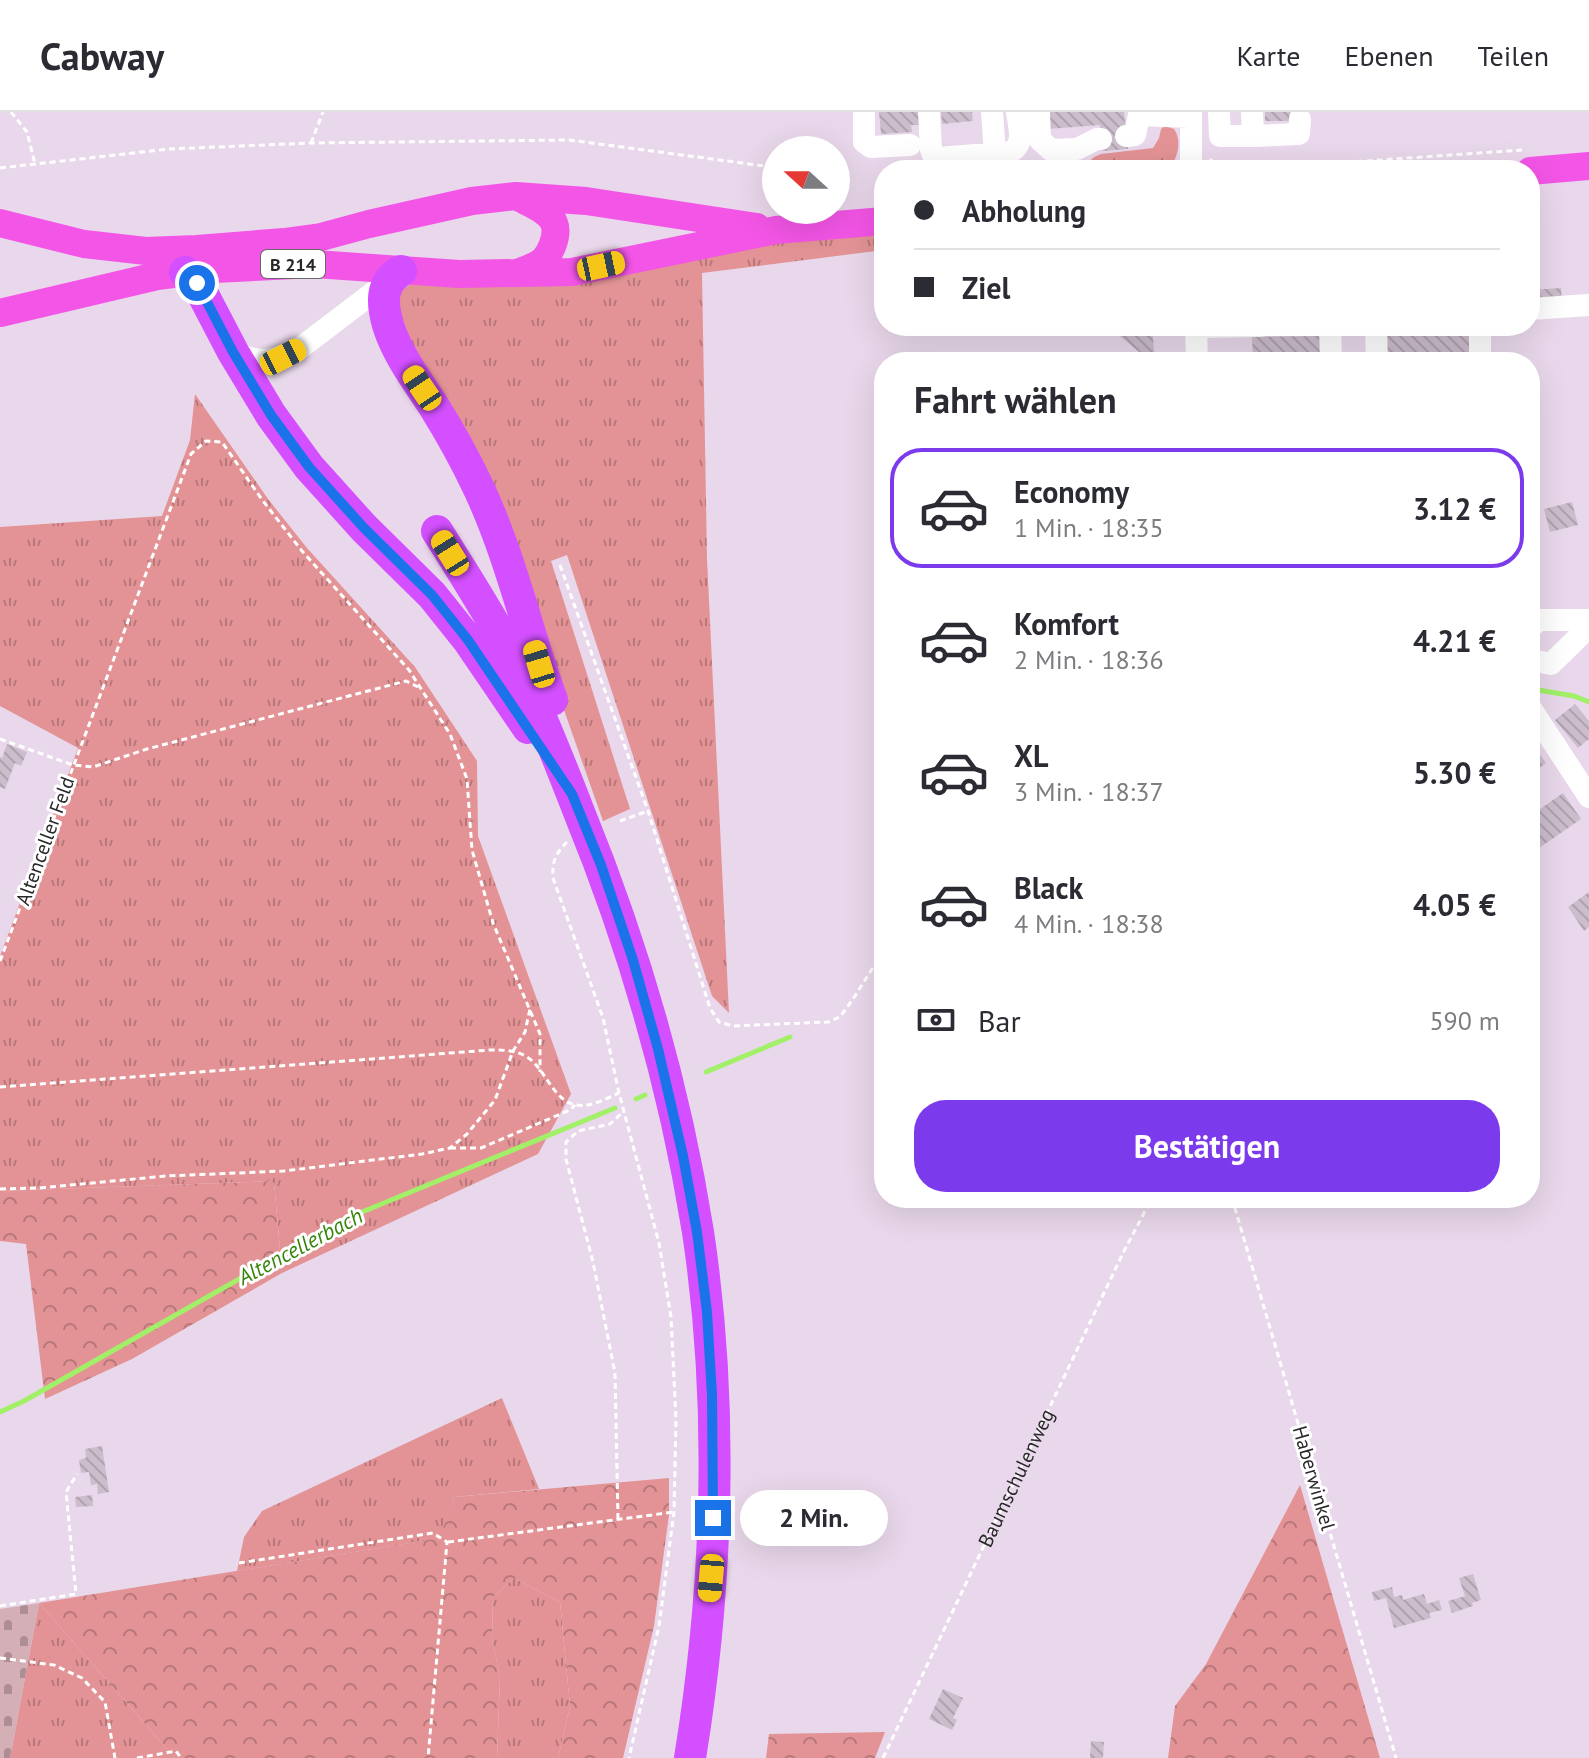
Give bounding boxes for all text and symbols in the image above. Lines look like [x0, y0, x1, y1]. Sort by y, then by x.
text: Cabway [40, 31, 164, 80]
text: Karte [1236, 37, 1300, 74]
text: Ebenen [1344, 37, 1434, 74]
text: Teilen [1478, 37, 1549, 74]
north arrow [762, 136, 850, 224]
map controls [762, 136, 850, 224]
text: Abholung [962, 191, 1086, 230]
car [575, 249, 627, 283]
road number: B 214 [261, 250, 325, 278]
route start [179, 265, 215, 301]
text: Ziel [962, 268, 1010, 307]
car [256, 335, 310, 379]
car [399, 361, 445, 415]
text: Fahrt wählen [914, 376, 1117, 423]
icon: car [918, 472, 990, 544]
text: Economy [1014, 472, 1129, 511]
text: 3.12 € [1413, 489, 1496, 528]
text: 1 Min. · 18:35 [1014, 511, 1164, 544]
car [427, 526, 473, 580]
icon: car [918, 604, 990, 676]
text: Komfort [1014, 604, 1119, 643]
text: 4.21 € [1413, 621, 1496, 660]
car [521, 638, 557, 690]
text: 2 Min. · 18:36 [1014, 643, 1164, 676]
icon: car [918, 736, 990, 808]
text: XL [1014, 736, 1048, 775]
text: 5.30 € [1413, 753, 1496, 792]
street label: Altenceller Feld [10, 773, 80, 909]
text: 3 Min. · 18:37 [1014, 775, 1164, 808]
icon: car [918, 868, 990, 940]
text: Black [1014, 868, 1083, 907]
text: 4.05 € [1413, 885, 1496, 924]
text: 4 Min. · 18:38 [1014, 907, 1164, 940]
icon: cash [914, 998, 958, 1042]
text: Bar [978, 1001, 1021, 1040]
text: 590 m [1429, 1004, 1500, 1037]
button: Bestätigen [914, 1100, 1500, 1192]
water label: Altencellerbach [232, 1201, 367, 1291]
street label: Baumschulenweg [972, 1405, 1060, 1551]
street label: Haberwinkel [1287, 1423, 1341, 1533]
callout: 2 Min. [741, 1490, 889, 1546]
route end [695, 1500, 731, 1536]
text: 2 Min. [779, 1501, 849, 1534]
car [697, 1553, 725, 1603]

